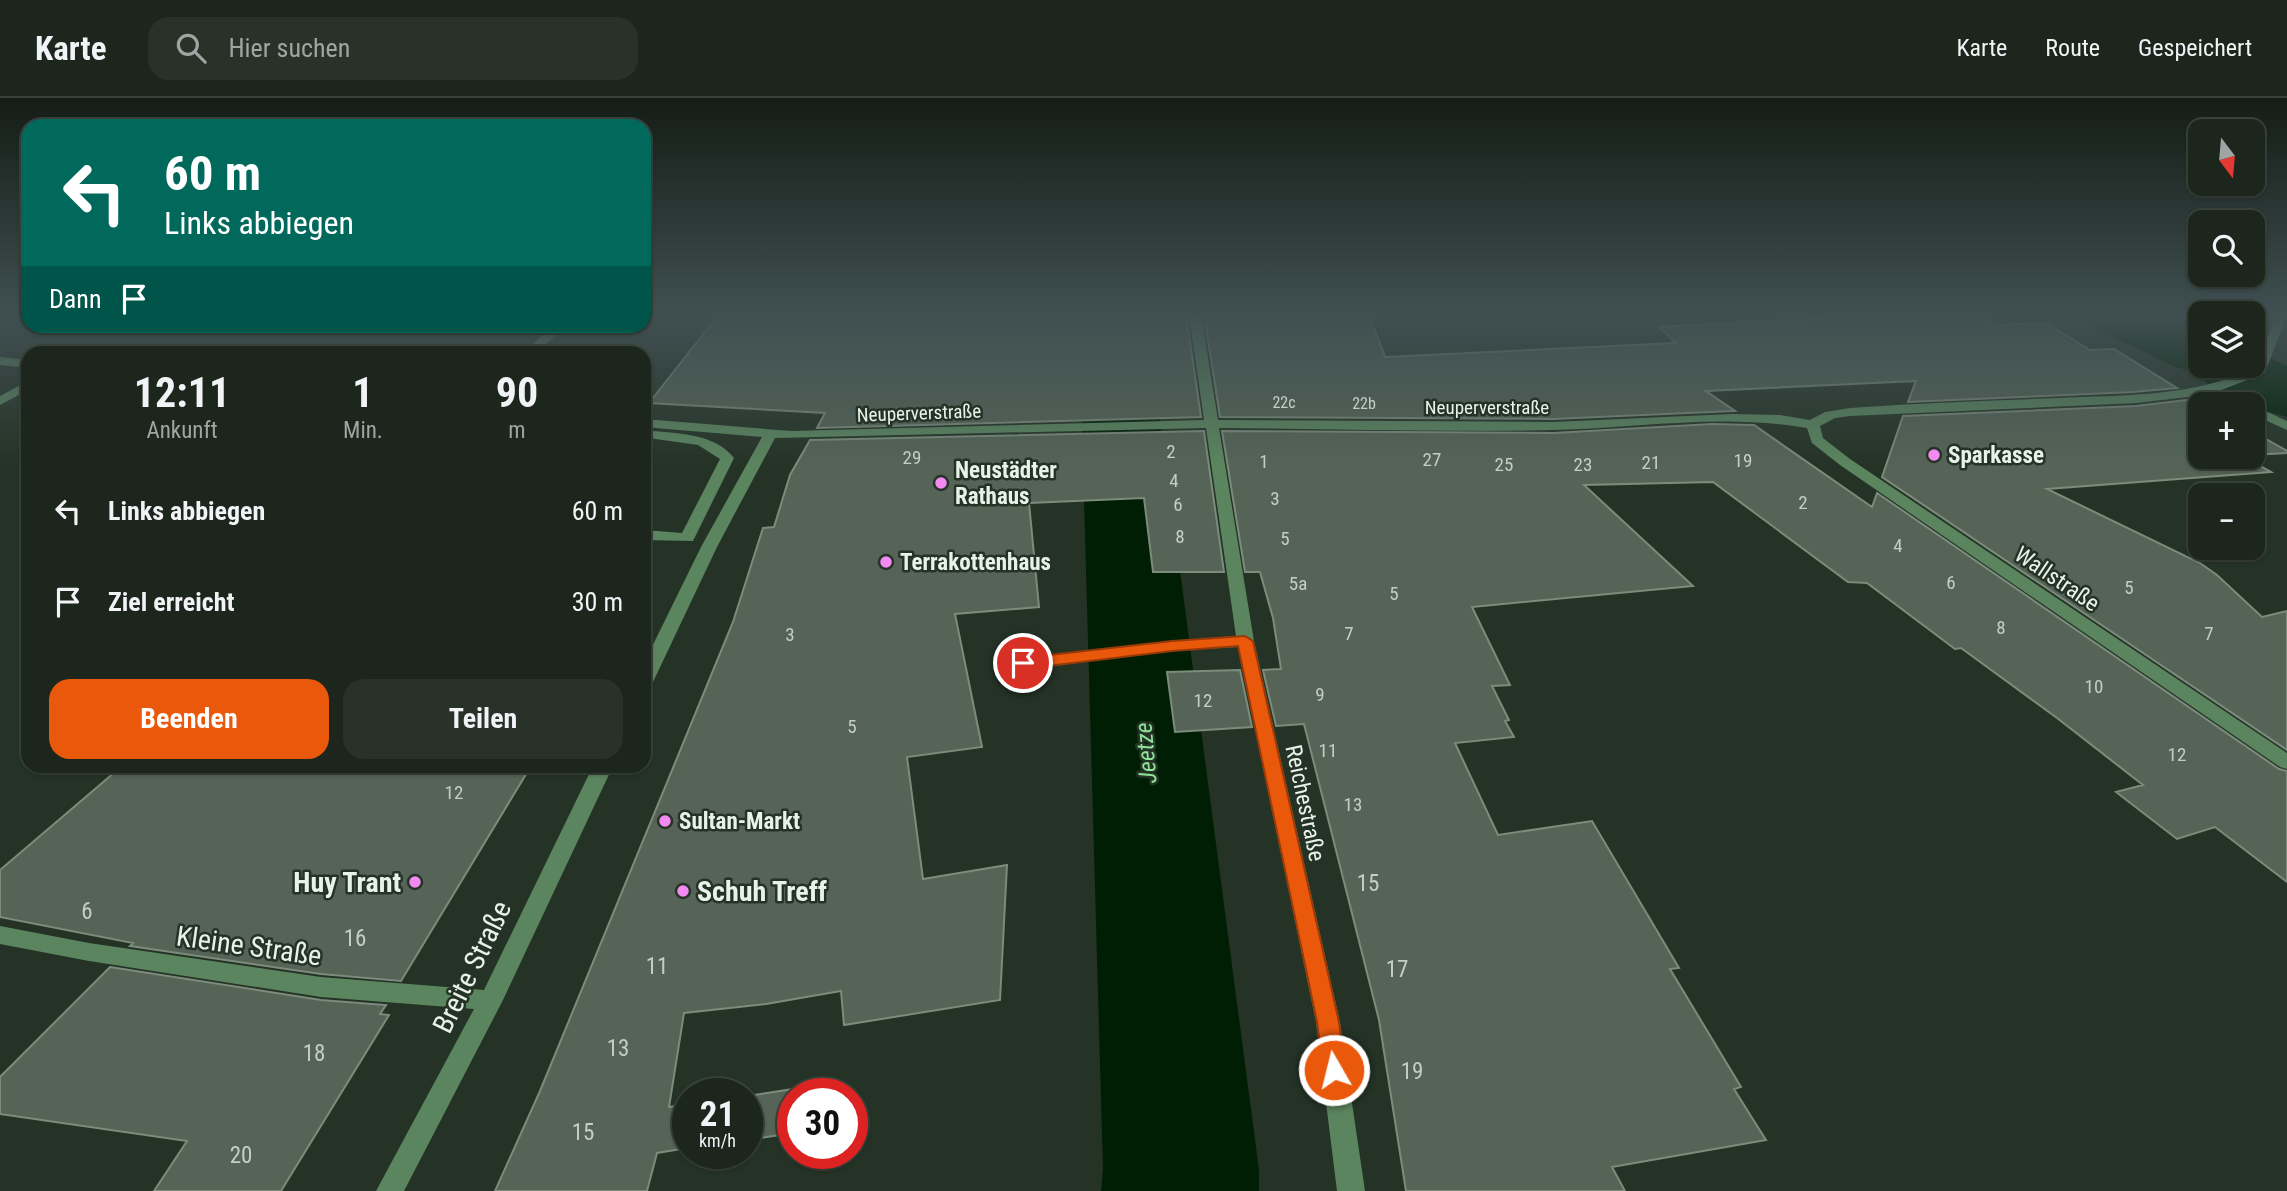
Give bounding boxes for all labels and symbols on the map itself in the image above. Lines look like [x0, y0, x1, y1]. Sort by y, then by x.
north arrow [2188, 119, 2264, 196]
house number: 22c [1272, 393, 1296, 412]
house number: 22b [1352, 394, 1376, 413]
street label: Neuperverstraße [1425, 396, 1549, 419]
street label: Neuperverstraße [856, 399, 982, 427]
house number: 2 [1166, 440, 1176, 463]
place label: Sparkasse [1948, 442, 2044, 469]
house number: 29 [903, 446, 921, 469]
marker: Sparkasse [1926, 447, 1942, 463]
house number: 27 [1423, 448, 1441, 471]
house number: 19 [1734, 449, 1752, 472]
house number: 1 [1259, 450, 1269, 473]
house number: 21 [1642, 451, 1660, 474]
house number: 25 [1495, 453, 1513, 476]
house number: 23 [1574, 453, 1592, 476]
place label: Neustädter Rathaus [955, 457, 1057, 510]
house number: 4 [1169, 469, 1179, 492]
marker: Neustädter Rathaus [933, 475, 949, 491]
house number: 3 [1270, 487, 1280, 510]
house number: 2 [1798, 491, 1808, 514]
house number: 6 [1173, 493, 1183, 516]
house number: 8 [1175, 525, 1185, 548]
house number: 5 [1280, 527, 1290, 550]
house number: 4 [1893, 534, 1903, 557]
street label: Wallstraße [2009, 541, 2105, 617]
place label: Terrakottenhaus [900, 549, 1051, 576]
marker: Terrakottenhaus [878, 554, 894, 570]
house number: 6 [1946, 571, 1956, 594]
house number: 5a [1289, 572, 1307, 595]
house number: 5 [2124, 576, 2134, 599]
house number: 5 [1389, 582, 1399, 605]
house number: 8 [1996, 616, 2006, 639]
house number: 7 [1344, 622, 1354, 645]
house number: 7 [2204, 622, 2214, 645]
house number: 3 [785, 623, 795, 646]
pin [993, 633, 1053, 693]
house number: 10 [2085, 675, 2103, 698]
house number: 9 [1315, 683, 1325, 706]
house number: 12 [1194, 689, 1212, 712]
house number: 5 [847, 715, 857, 738]
water label: Jeetze [1129, 721, 1163, 785]
house number: 11 [1319, 739, 1337, 762]
street label: Reichestraße [1279, 742, 1331, 864]
house number: 12 [2168, 743, 2186, 766]
house number: 12 [445, 781, 463, 804]
house number: 13 [1344, 793, 1362, 816]
place label: Sultan-Markt [679, 808, 800, 835]
marker: Sultan-Markt [657, 813, 673, 829]
place label: Huy Trant [293, 866, 401, 899]
house number: 15 [1357, 870, 1379, 897]
marker: Huy Trant [407, 874, 423, 890]
place label: Schuh Treff [697, 875, 827, 908]
marker: Schuh Treff [675, 883, 691, 899]
street label: Breite Straße [426, 896, 518, 1038]
house number: 6 [81, 898, 93, 925]
street label: Kleine Straße [174, 919, 324, 973]
house number: 16 [344, 925, 366, 952]
house number: 11 [646, 953, 668, 980]
house number: 17 [1386, 956, 1408, 983]
position arrow [1297, 1033, 1371, 1107]
house number: 13 [607, 1035, 629, 1062]
house number: 18 [303, 1040, 325, 1067]
house number: 19 [1401, 1058, 1423, 1085]
speed limit sign: 30 [777, 1078, 868, 1169]
house number: 15 [572, 1119, 594, 1146]
house number: 20 [230, 1142, 252, 1169]

